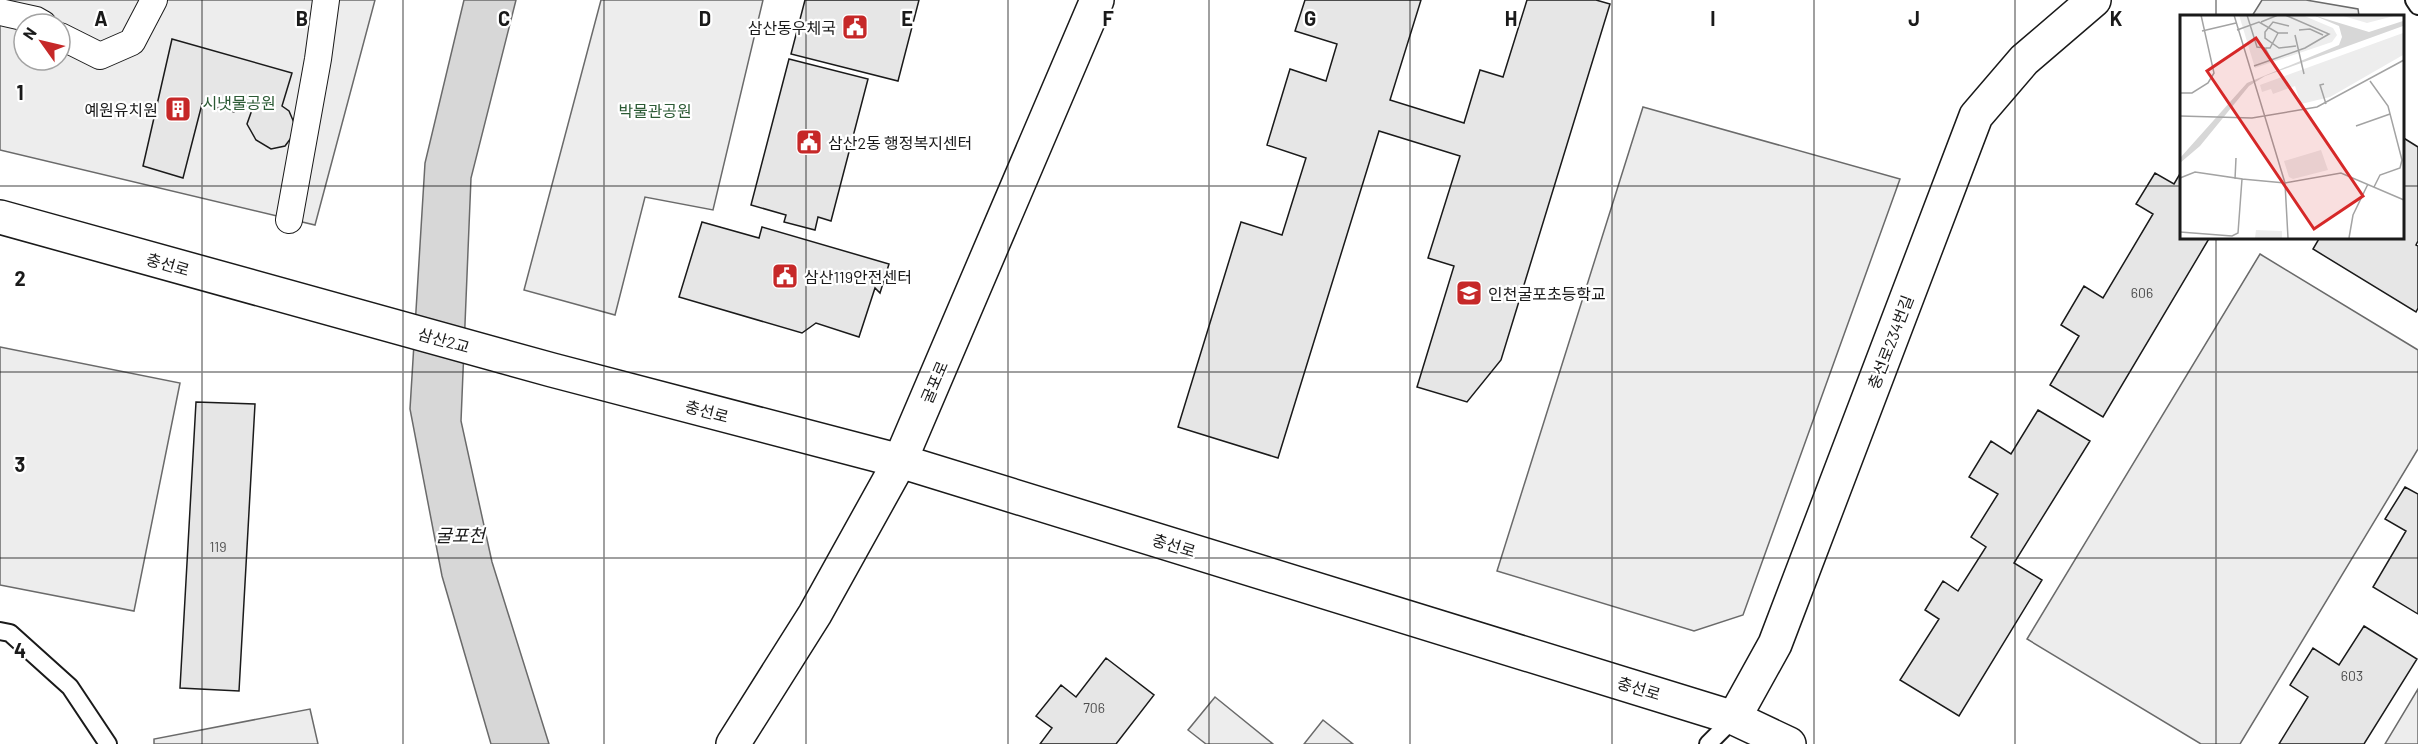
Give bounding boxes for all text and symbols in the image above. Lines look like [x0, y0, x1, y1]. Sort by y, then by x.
text: A [94, 6, 108, 30]
text: B [296, 6, 308, 30]
text: C [498, 6, 510, 30]
text: D [699, 6, 711, 30]
text: E [901, 6, 913, 30]
text: F [1102, 6, 1114, 30]
text: G [1304, 6, 1316, 30]
text: H [1505, 6, 1517, 30]
text: I [1710, 6, 1716, 30]
text: J [1908, 6, 1920, 30]
text: K [2110, 6, 2123, 30]
north arrow [12, 12, 72, 72]
public building icon: 삼산동우체국 [840, 12, 870, 42]
inset map [2180, 15, 2403, 238]
place label: 삼산동우체국 [748, 18, 836, 37]
text: N [18, 24, 40, 43]
text: 1 [16, 80, 24, 104]
park label: 시냇물공원 [202, 93, 276, 112]
building icon: 예원유치원 [163, 94, 193, 124]
place label: 예원유치원 [84, 100, 158, 119]
park label: 박물관공원 [618, 101, 692, 120]
public building icon: 삼산2동 행정복지센터 [794, 127, 824, 157]
place label: 삼산2동 행정복지센터 [828, 133, 972, 152]
street label: 충선로 [144, 249, 192, 279]
public building icon: 삼산119안전센터 [770, 261, 800, 291]
text: 2 [14, 266, 26, 290]
place label: 삼산119안전센터 [804, 267, 912, 286]
school or university icon: 인천굴포초등학교 [1454, 278, 1484, 308]
place label: 인천굴포초등학교 [1488, 284, 1606, 303]
house number: 606 [2131, 284, 2153, 301]
street label: 충선로234번길 [1863, 292, 1917, 392]
street label: 삼산2교 [416, 324, 472, 356]
street label: 굴포로 [917, 358, 951, 406]
street label: 충선로 [683, 396, 731, 426]
text: 3 [15, 452, 25, 476]
water label: 굴포천 [435, 524, 487, 546]
street label: 충선로 [1150, 529, 1198, 561]
house number: 119 [209, 538, 227, 555]
text: 4 [14, 638, 26, 662]
house number: 603 [2341, 667, 2363, 684]
street label: 충선로 [1615, 672, 1663, 704]
house number: 706 [1083, 699, 1105, 716]

